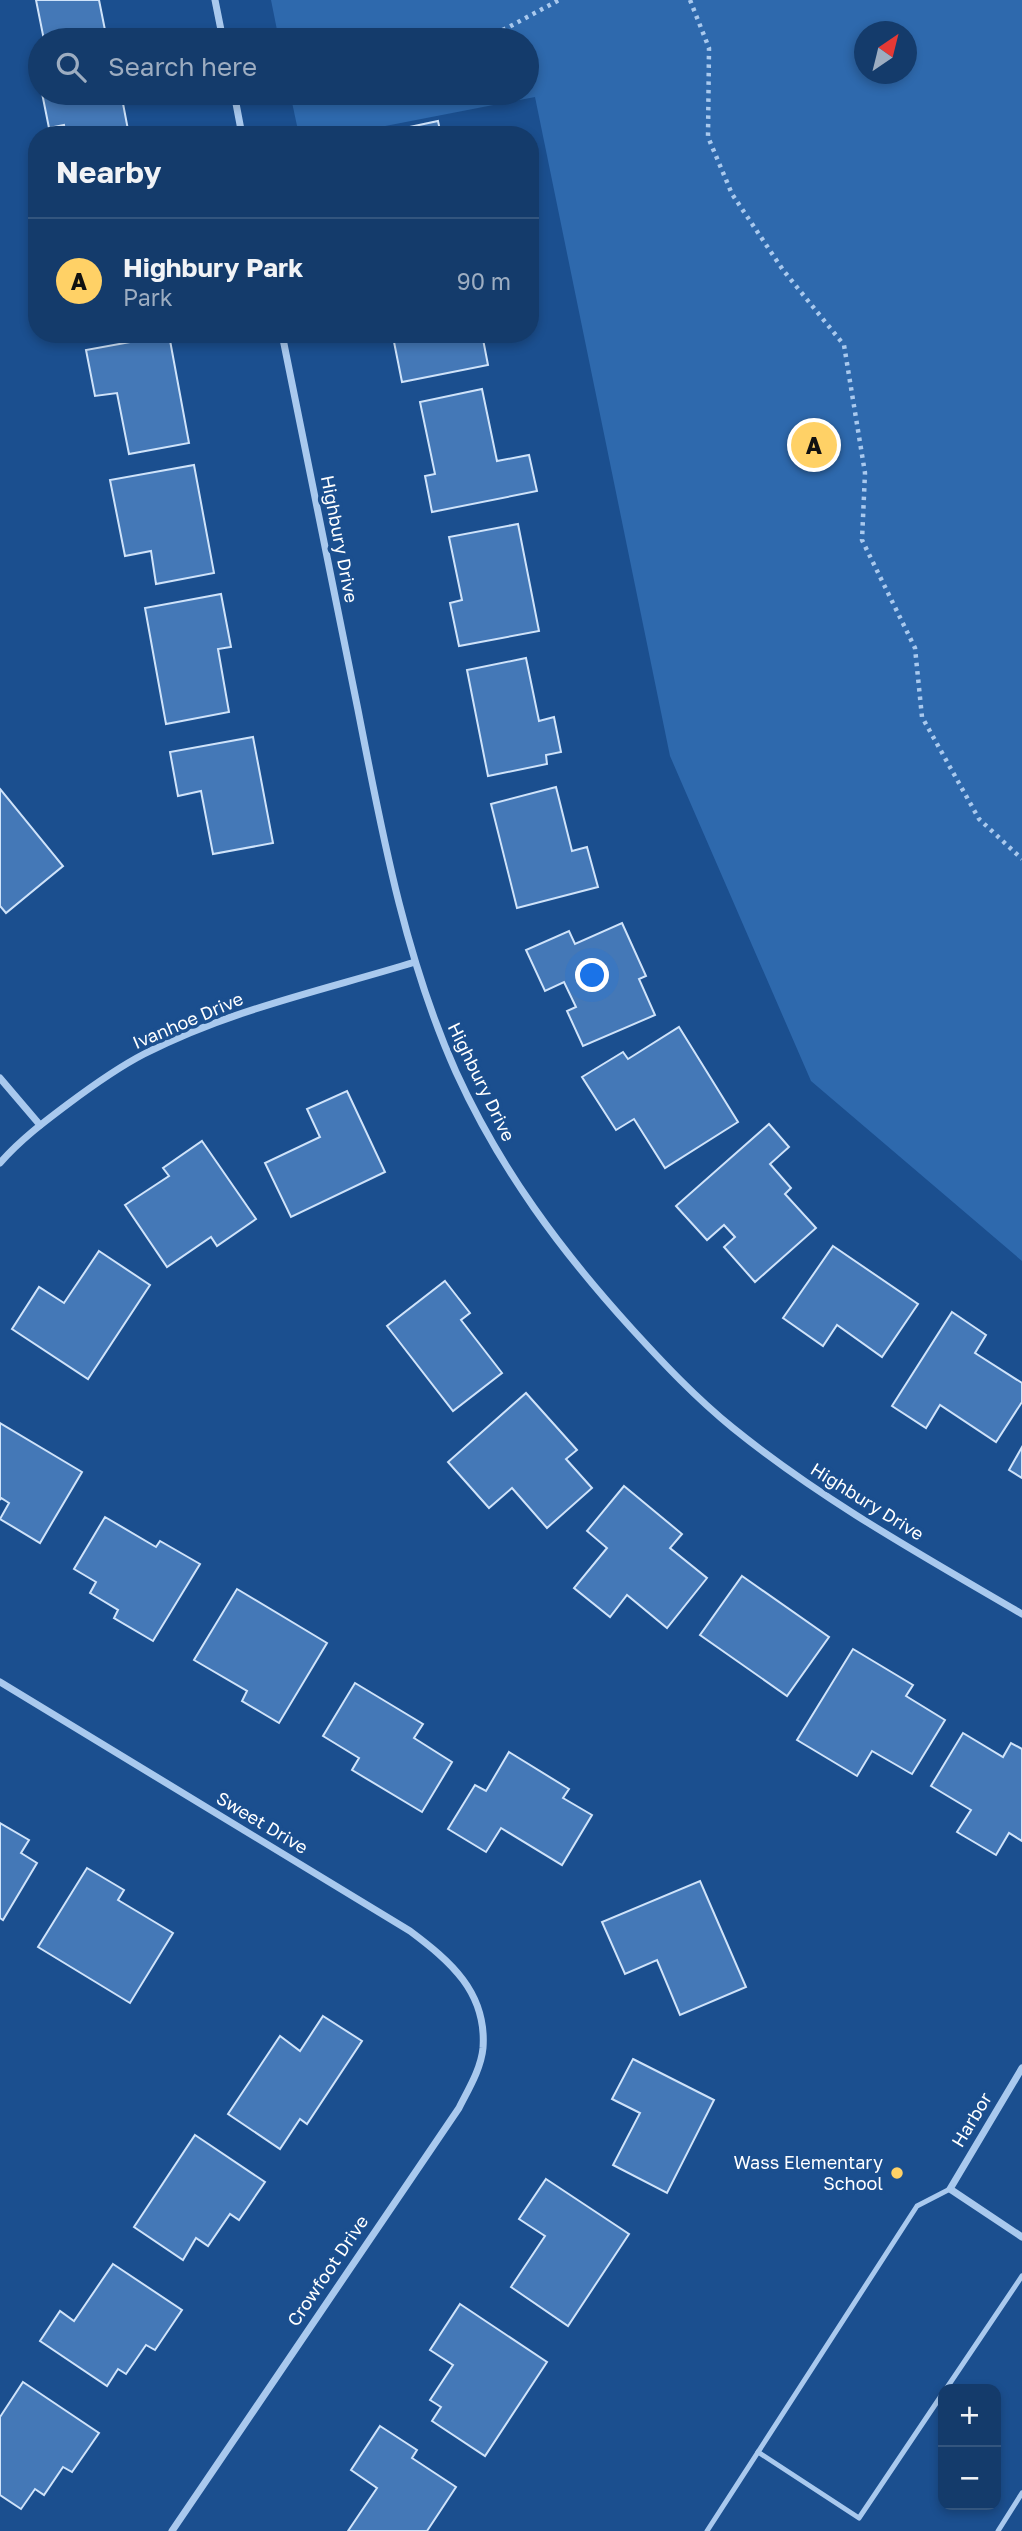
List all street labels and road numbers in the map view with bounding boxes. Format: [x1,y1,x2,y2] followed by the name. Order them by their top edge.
[317,473,363,604] street label: Highbury Drive
[129,987,246,1053] street label: Ivanhoe Drive
[444,1019,520,1145] street label: Highbury Drive
[807,1458,928,1545] street label: Highbury Drive
[213,1786,312,1858] street label: Sweet Drive
[946,2088,996,2151] street label: Harbor
[282,2211,372,2330] street label: Crowfoot Drive

